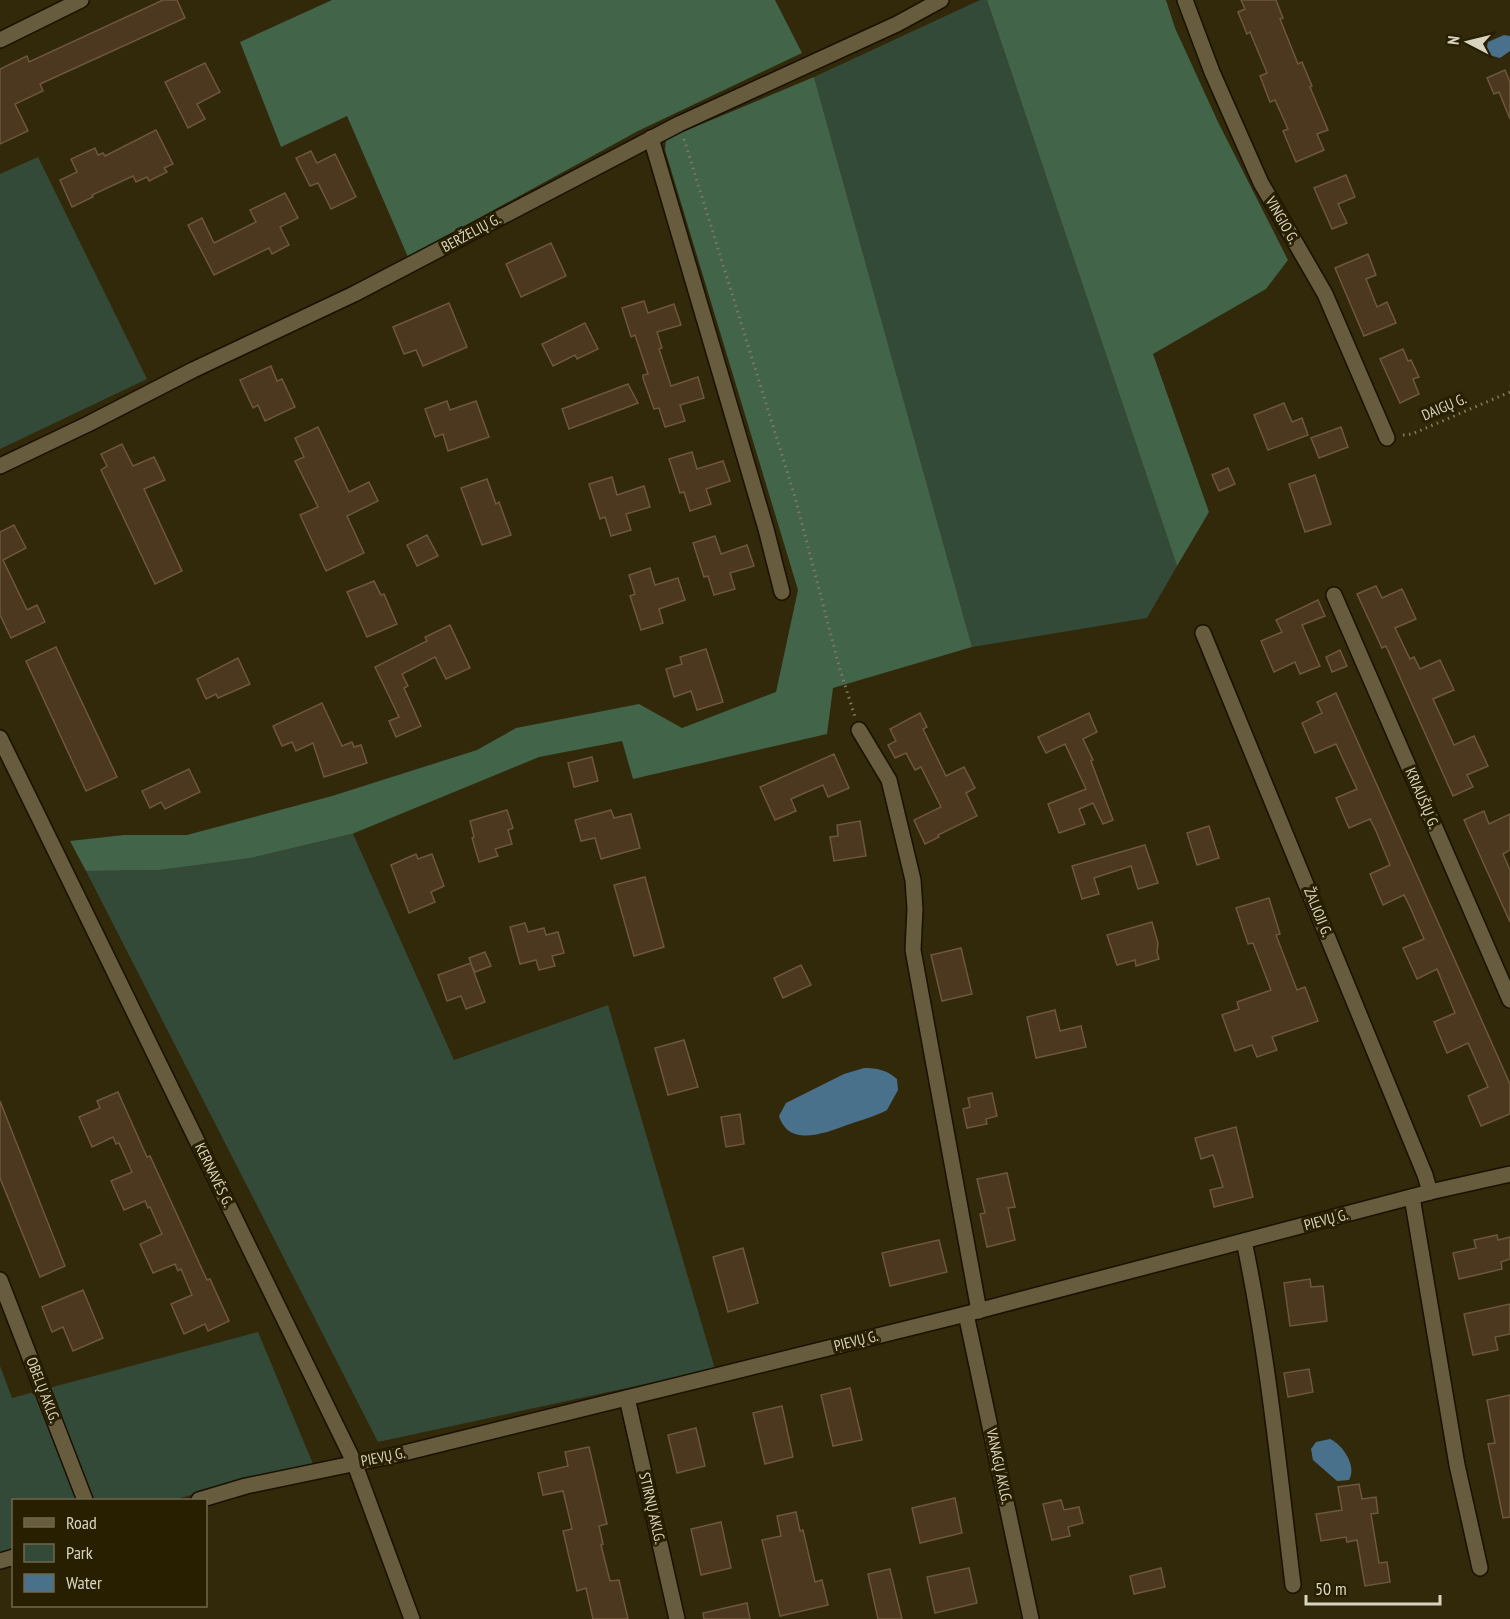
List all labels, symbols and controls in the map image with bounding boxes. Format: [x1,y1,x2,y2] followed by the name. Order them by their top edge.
[1438,12,1498,72] north arrow
[1443,35,1464,46] text: N
[1261,192,1304,247] street label: VINGIO G.
[438,209,504,256] street label: BERŽELIŲ G.
[1419,389,1469,424] street label: DAIGŲ G.
[1401,765,1444,831] street label: KRIAUŠIŲ G.
[1300,884,1337,940] street label: ŽALIOJI G.
[191,1140,238,1210] street label: KERNAVĖS G.
[1302,1204,1350,1234] street label: PIEVŲ G.
[832,1326,880,1355] street label: PIEVŲ G.
[22,1354,65,1425] street label: OBELŲ AKLG.
[982,1426,1017,1505] street label: VANAGŲ AKLG.
[359,1443,407,1470] street label: PIEVŲ G.
[635,1470,670,1546] street label: STIRNŲ AKLG.
[12,1499,207,1607] legend
[66,1511,97,1534] text: Road
[66,1541,93,1564] text: Park
[1306,1568,1440,1606] scale bar
[66,1571,102,1594] text: Water
[1315,1577,1347,1600] text: 50 m

